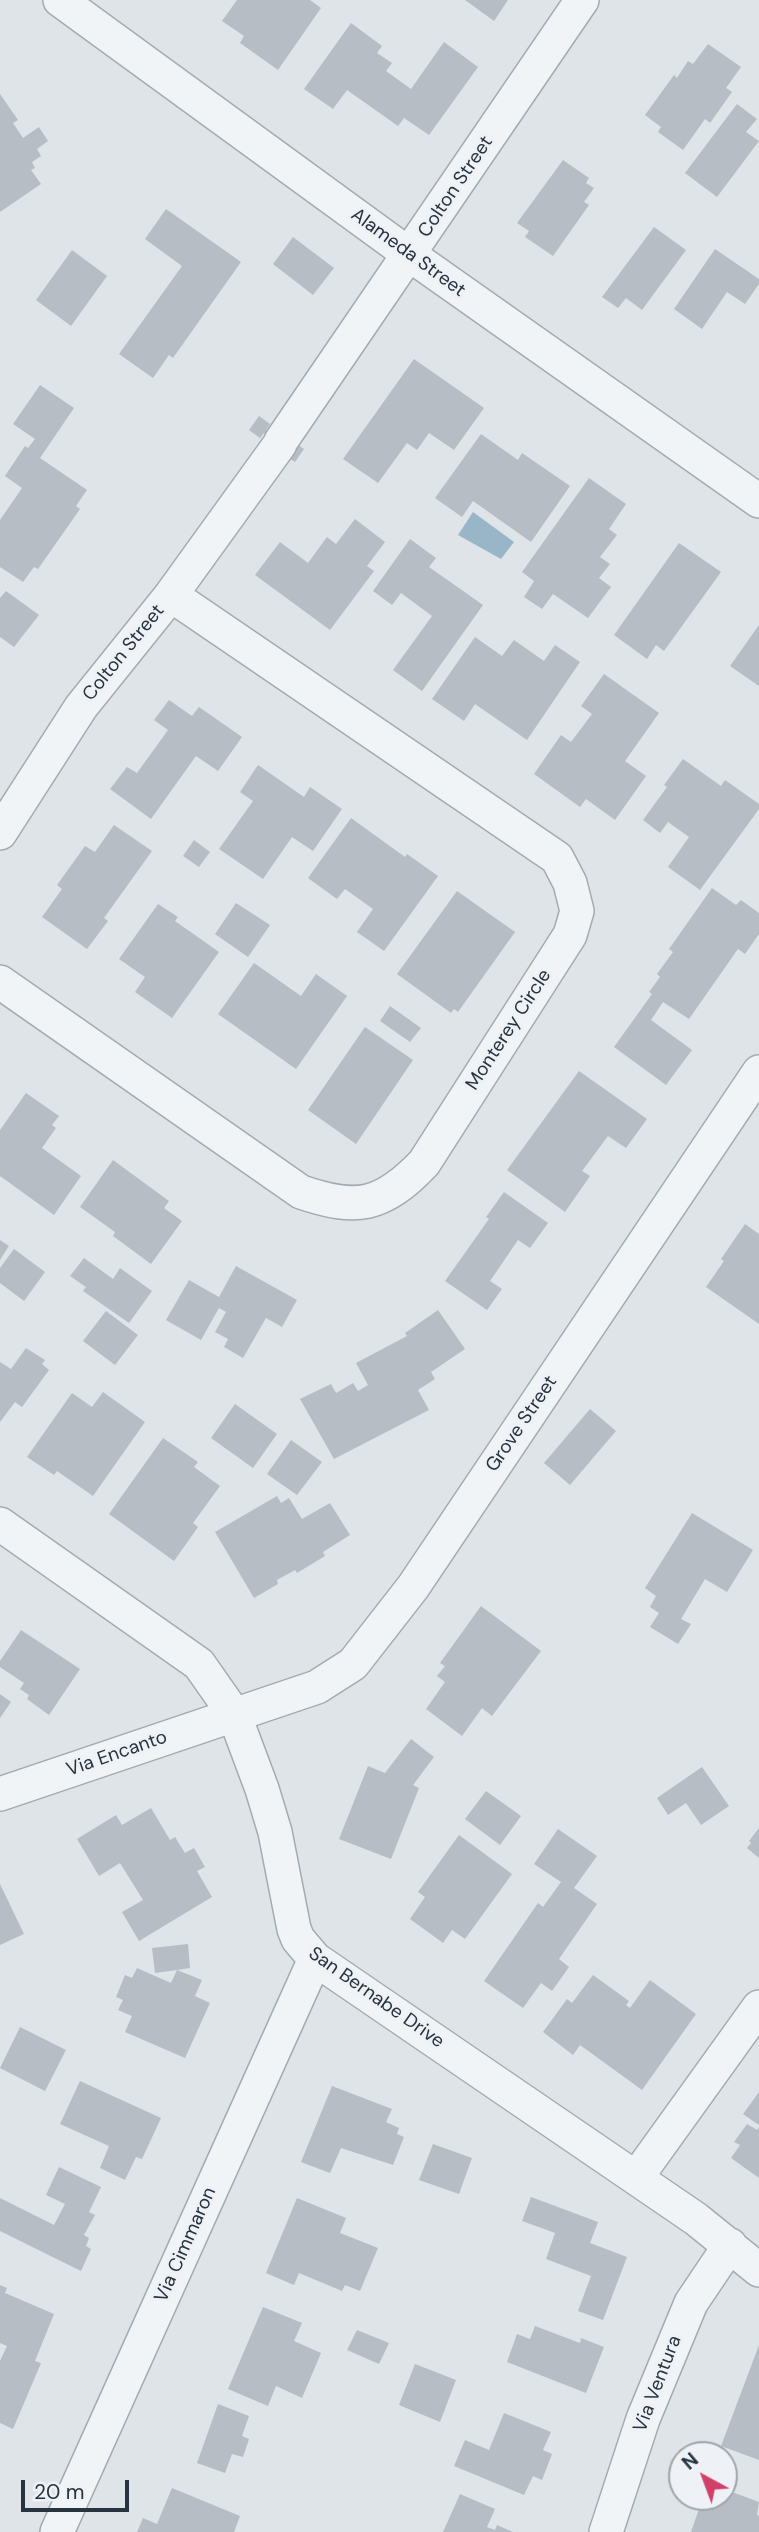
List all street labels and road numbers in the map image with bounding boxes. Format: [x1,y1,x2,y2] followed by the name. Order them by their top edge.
[414,132,498,242] street label: Colton Street
[346,204,470,302] street label: Alameda Street
[78,600,170,706] street label: Colton Street
[461,965,557,1095] street label: Monterey Circle
[481,1372,563,1476] street label: Grove Street
[64,1726,170,1782] street label: Via Encanto
[304,1943,448,2053] street label: San Bernabe Drive
[150,2184,222,2306] street label: Via Cimmaron
[629,2333,687,2435] street label: Via Ventura

